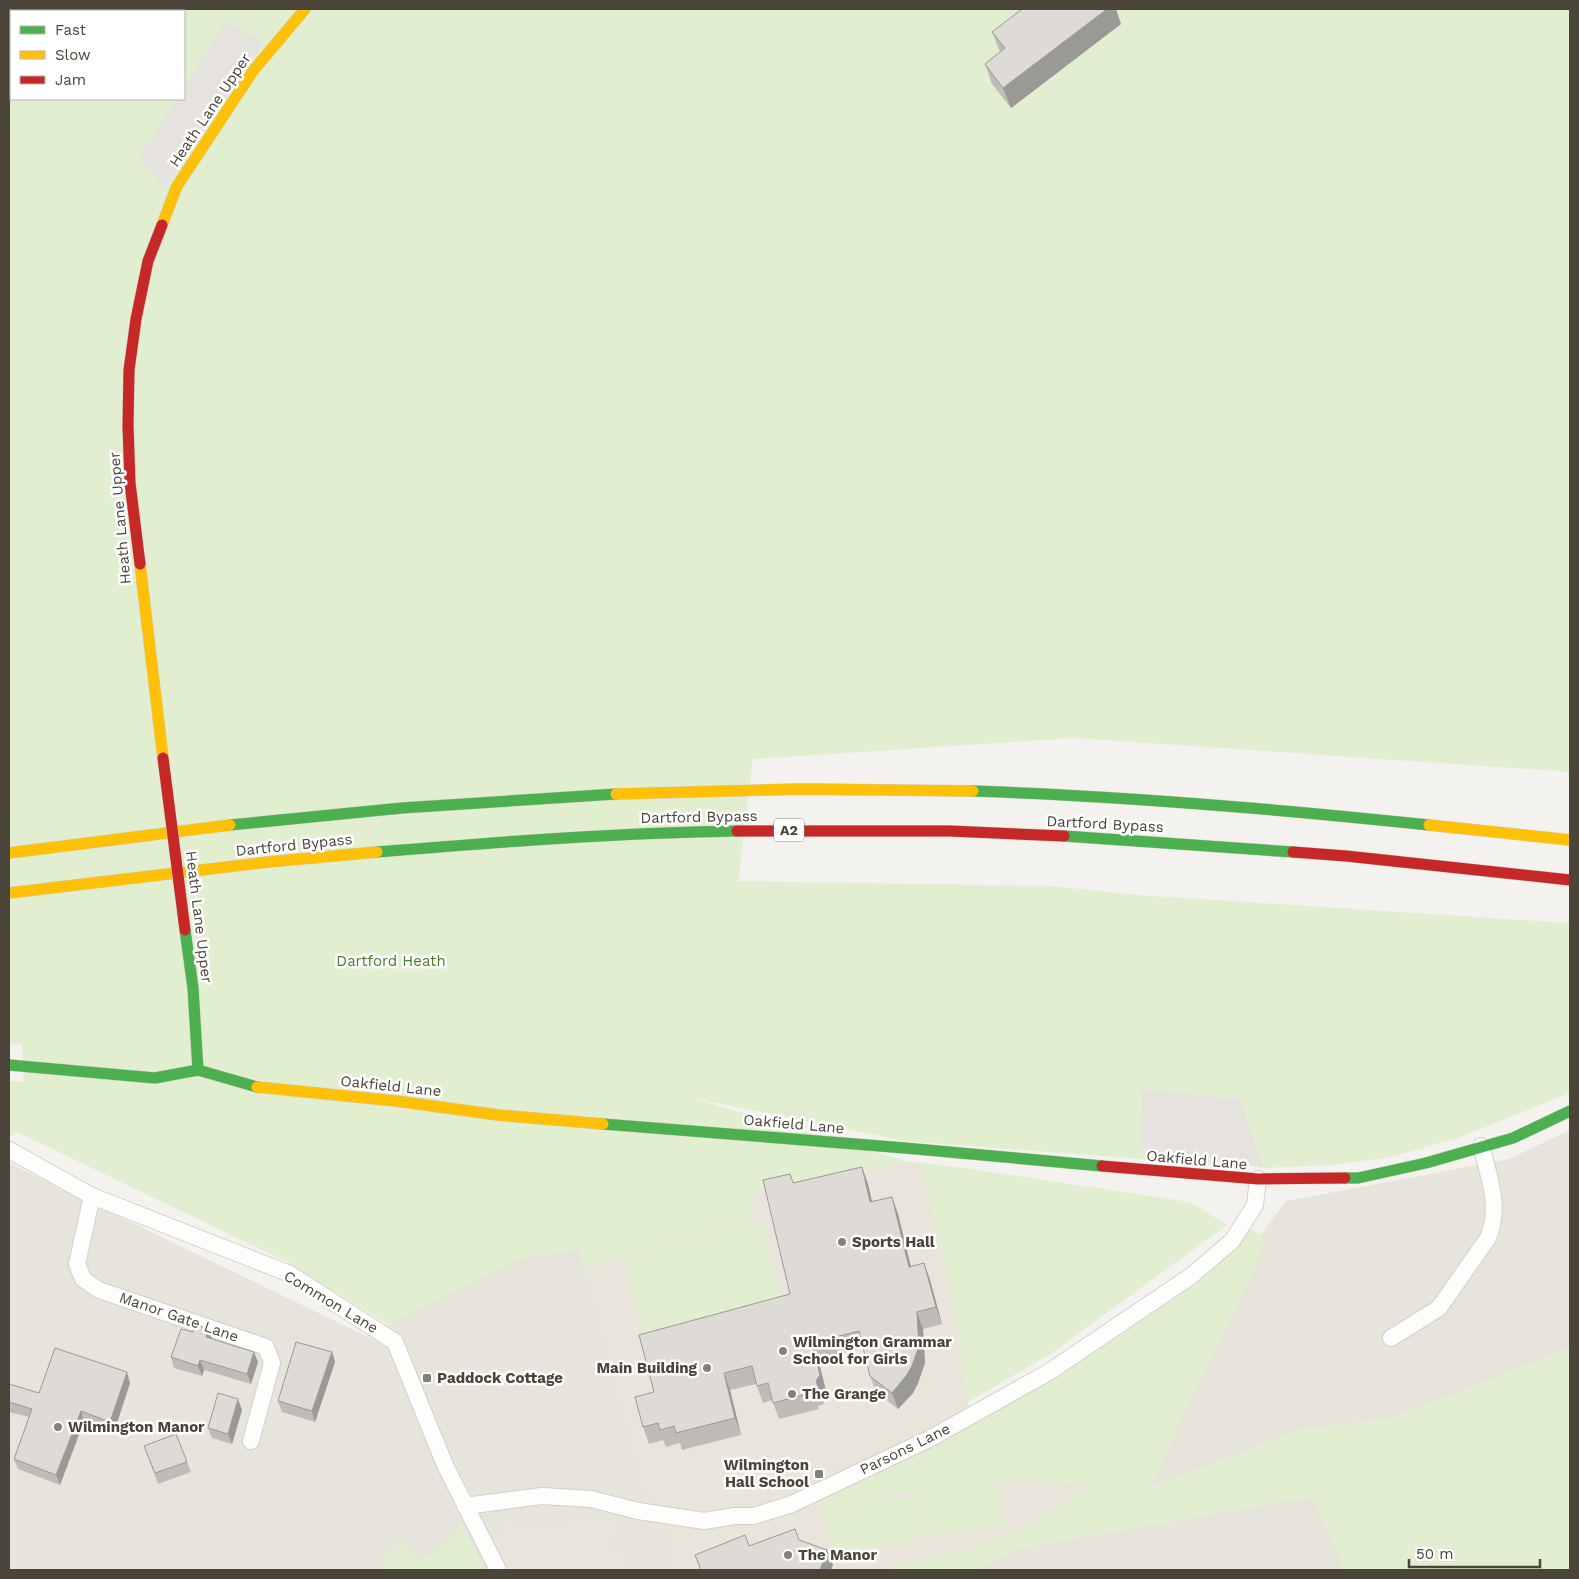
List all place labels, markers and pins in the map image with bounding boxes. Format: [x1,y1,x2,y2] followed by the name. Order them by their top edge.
[852,1233,935,1251] place label: Sports Hall
[836,1236,848,1248] marker: Sports Hall
[793,1333,952,1368] place label: Wilmington Grammar School for Girls
[777,1345,789,1357] marker: Wilmington Grammar School for Girls
[596,1359,698,1377] place label: Main Building
[701,1362,713,1374] marker: Main Building
[437,1369,563,1387] place label: Paddock Cottage
[421,1372,433,1384] marker: Paddock Cottage
[802,1385,887,1403] place label: The Grange
[786,1388,798,1400] marker: The Grange
[68,1418,205,1436] place label: Wilmington Manor
[52,1421,64,1433] marker: Wilmington Manor
[724,1456,809,1491] place label: Wilmington Hall School
[813,1468,825,1480] marker: Wilmington Hall School
[798,1546,878,1564] place label: The Manor
[782,1549,794,1561] marker: The Manor

